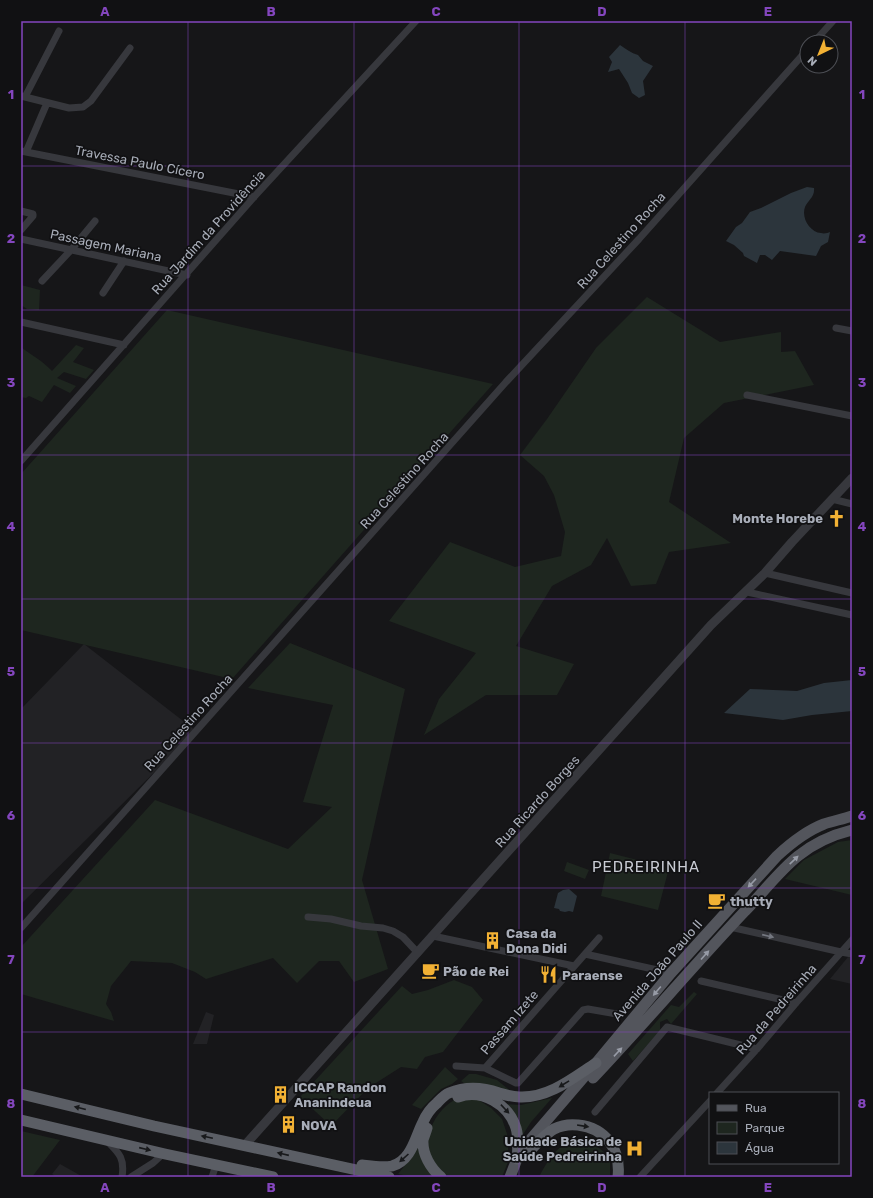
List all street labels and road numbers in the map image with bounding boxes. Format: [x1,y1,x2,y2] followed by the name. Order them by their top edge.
[74,143,206,182] street label: Travessa Paulo Cícero
[149,167,268,297] street label: Rua Jardim da Providência
[574,189,669,292] street label: Rua Celestino Rocha
[49,226,163,266] street label: Passagem Mariana
[357,429,452,532] street label: Rua Celestino Rocha
[141,671,236,774] street label: Rua Celestino Rocha
[492,752,584,851] street label: Rua Ricardo Borges
[609,917,705,1024] street label: Avenida João Paulo II
[733,961,820,1057] street label: Rua da Pedreirinha
[477,987,541,1058] street label: Passam Izete

